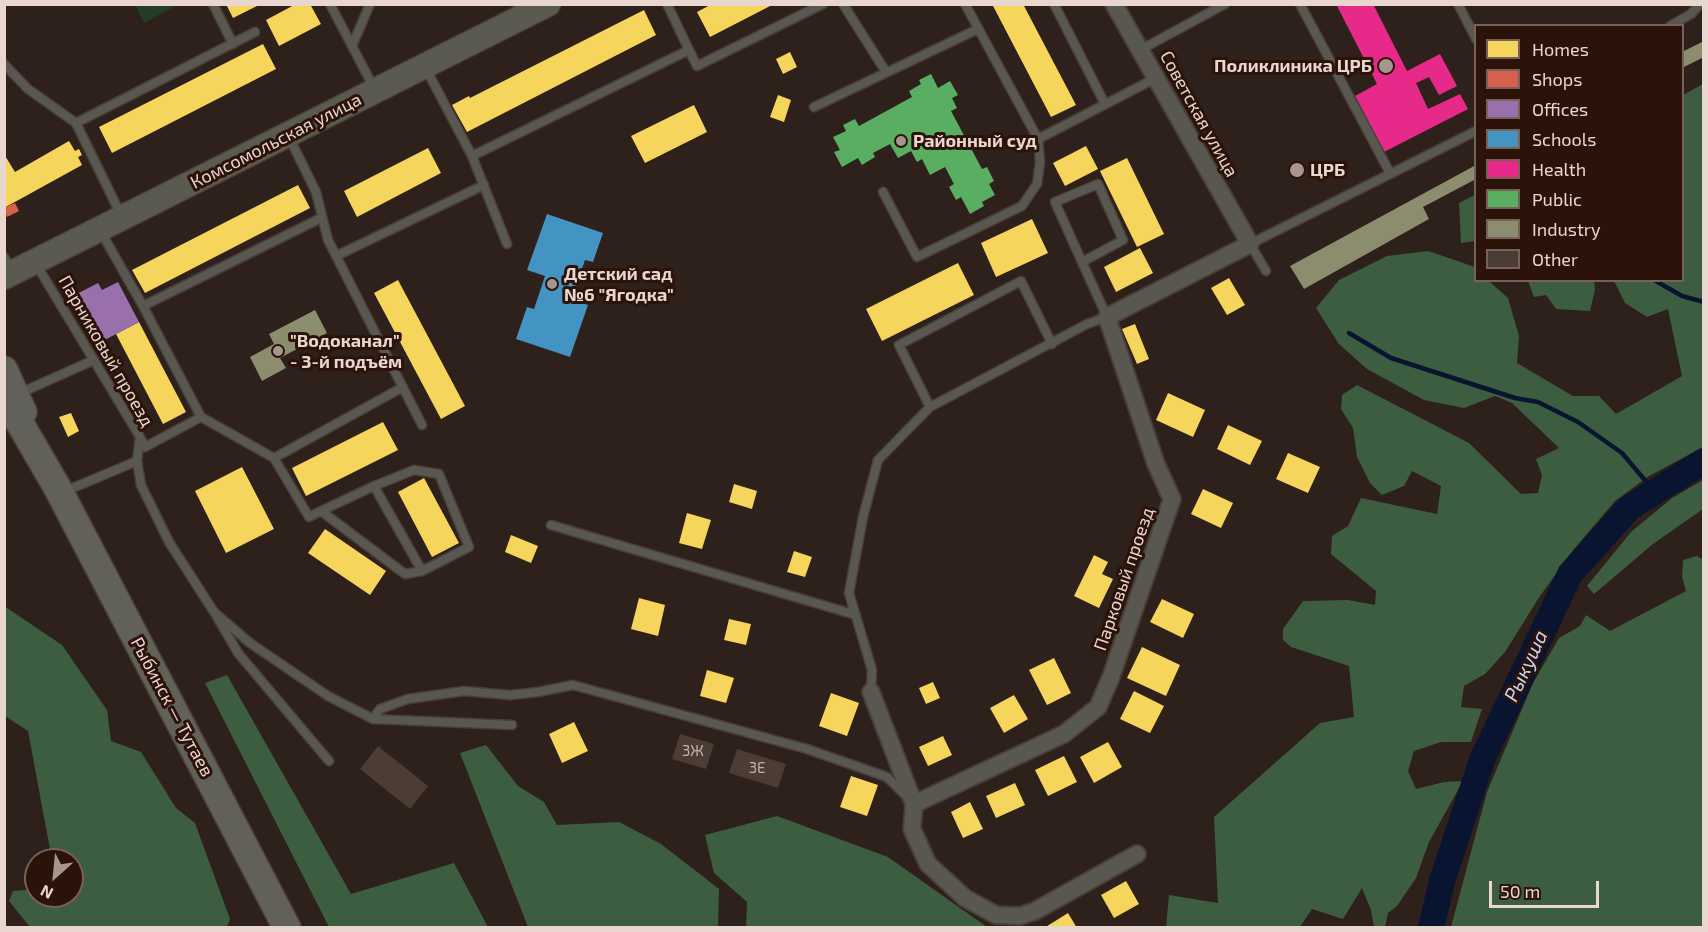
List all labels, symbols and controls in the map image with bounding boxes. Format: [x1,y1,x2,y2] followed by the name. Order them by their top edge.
[1474,24,1684,282] legend
[1532,38,1589,60] text: Homes
[1155,47,1243,181] street label: Советская улица
[1214,55,1372,77] place label: Поликлиника ЦРБ
[1377,57,1395,75] marker: Поликлиника ЦРБ
[1532,68,1582,90] text: Shops
[187,89,365,193] street label: Комсомольская улица
[1532,98,1588,120] text: Offices
[1532,128,1596,150] text: Schools
[913,130,1037,152] place label: Районный суд
[894,134,908,148] marker: Районный суд
[1532,158,1586,180] text: Health
[1310,159,1345,181] place label: ЦРБ
[1288,161,1306,179] marker: ЦРБ
[1532,188,1582,210] text: Public
[1532,218,1601,240] text: Industry
[1532,248,1578,270] text: Other
[564,263,674,306] place label: Детский сад №6 "Ягодка"
[54,271,158,431] street label: Парниковый проезд
[545,277,559,291] marker: Детский сад №6 "Ягодка"
[290,330,402,372] place label: "Водоканал" - 3-й подъём
[271,344,285,358] marker: "Водоканал" - 3-й подъём
[1089,505,1159,653] street label: Парковый проезд
[1499,626,1553,706] water label: Рыкуша
[126,634,218,780] street label: Рыбинск — Тутаев
[682,742,704,760] house number: 3Ж
[749,759,765,777] house number: 3Е
[24,848,84,908] north arrow
[1492,869,1602,907] scale bar
[1500,880,1540,902] text: 50 m
[37,882,56,904] text: N

